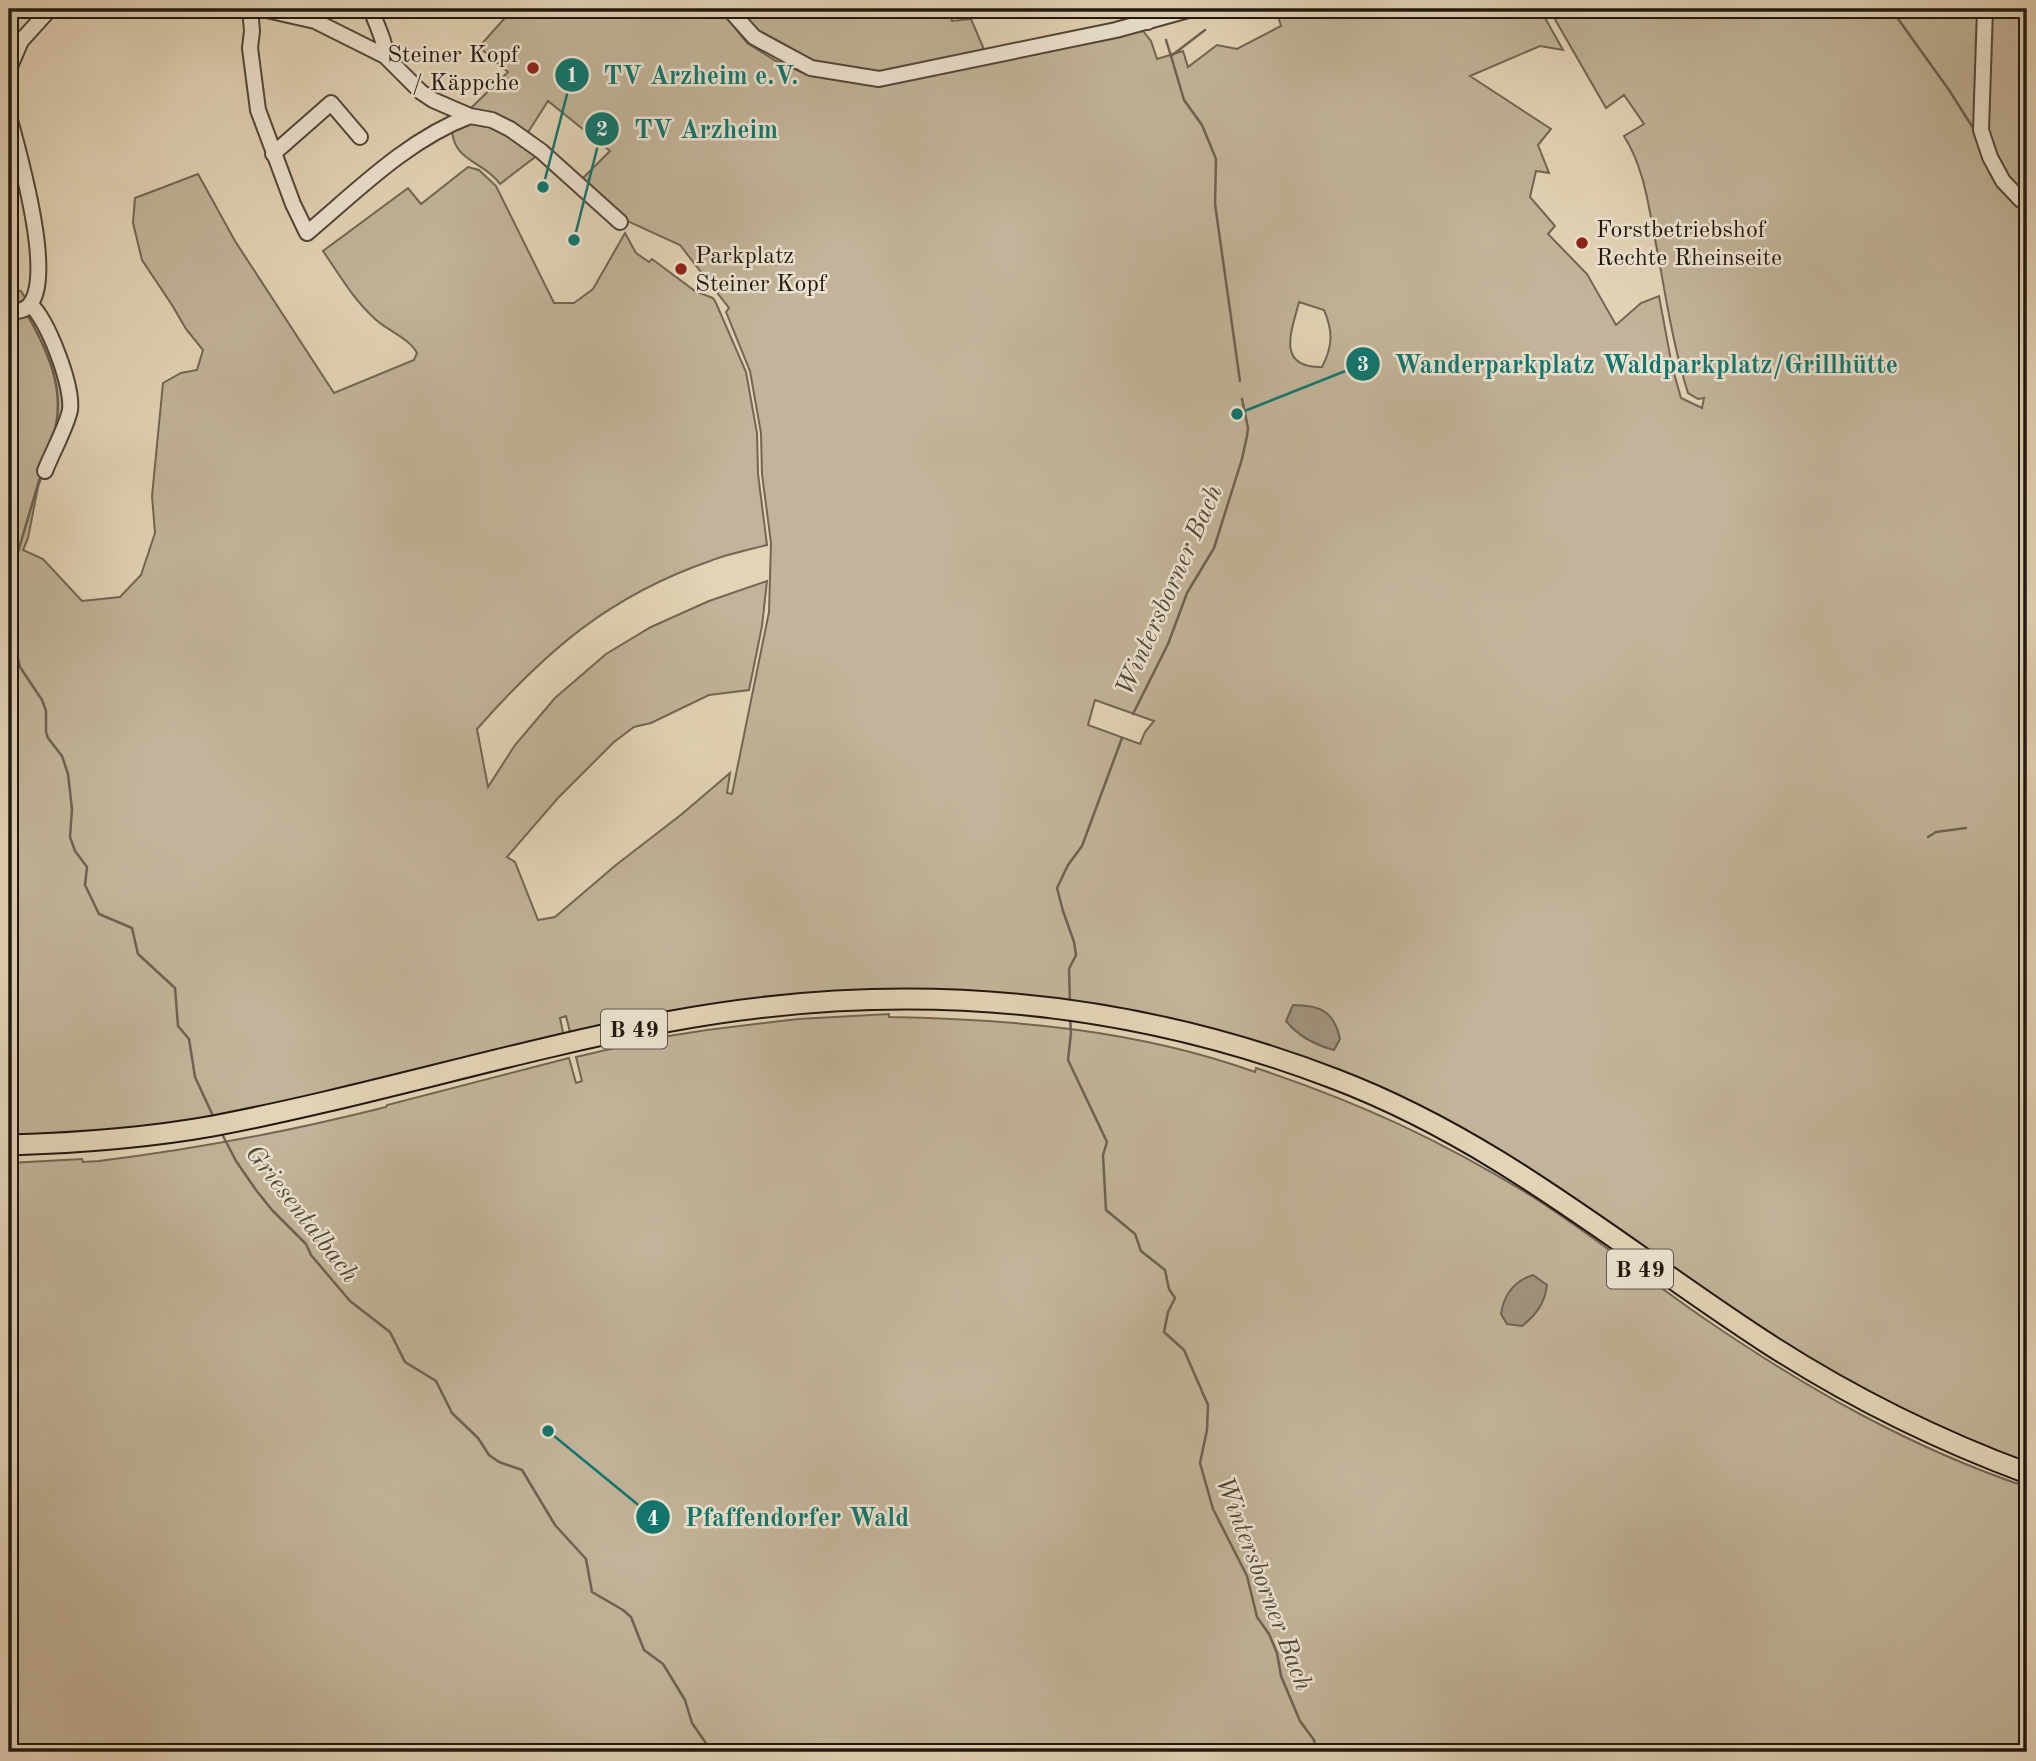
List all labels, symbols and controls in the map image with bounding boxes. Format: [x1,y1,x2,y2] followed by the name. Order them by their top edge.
[387,44,520,96] place label: Steiner Kopf / Käppche
[554,51,812,98] callout: TV Arzheim e.V.
[525,60,541,76] marker: Steiner Kopf / Käppche
[603,64,799,90] text: TV Arzheim e.V.
[566,66,578,87] text: 1
[584,105,792,152] callout: TV Arzheim
[634,118,778,144] text: TV Arzheim
[596,120,608,141] text: 2
[1596,219,1782,271] place label: Forstbetriebshof Rechte Rheinseite
[1574,235,1590,251] marker: Forstbetriebshof Rechte Rheinseite
[695,245,828,297] place label: Parkplatz Steiner Kopf
[673,261,689,277] marker: Parkplatz Steiner Kopf
[1345,341,1912,388] callout: Wanderparkplatz Waldparkplatz/Grillhütte
[1394,353,1898,379] text: Wanderparkplatz Waldparkplatz/Grillhütte
[1357,355,1369,376] text: 3
[1112,482,1228,700] water label: Wintersborner Bach
[601,1010,667,1048] road number: B 49
[240,1141,363,1288] water label: Griesentalbach
[1607,1250,1673,1288] road number: B 49
[1210,1473,1316,1695] water label: Wintersborner Bach
[636,1494,923,1541] callout: Pfaffendorfer Wald
[685,1506,909,1532] text: Pfaffendorfer Wald
[647,1509,659,1530] text: 4

